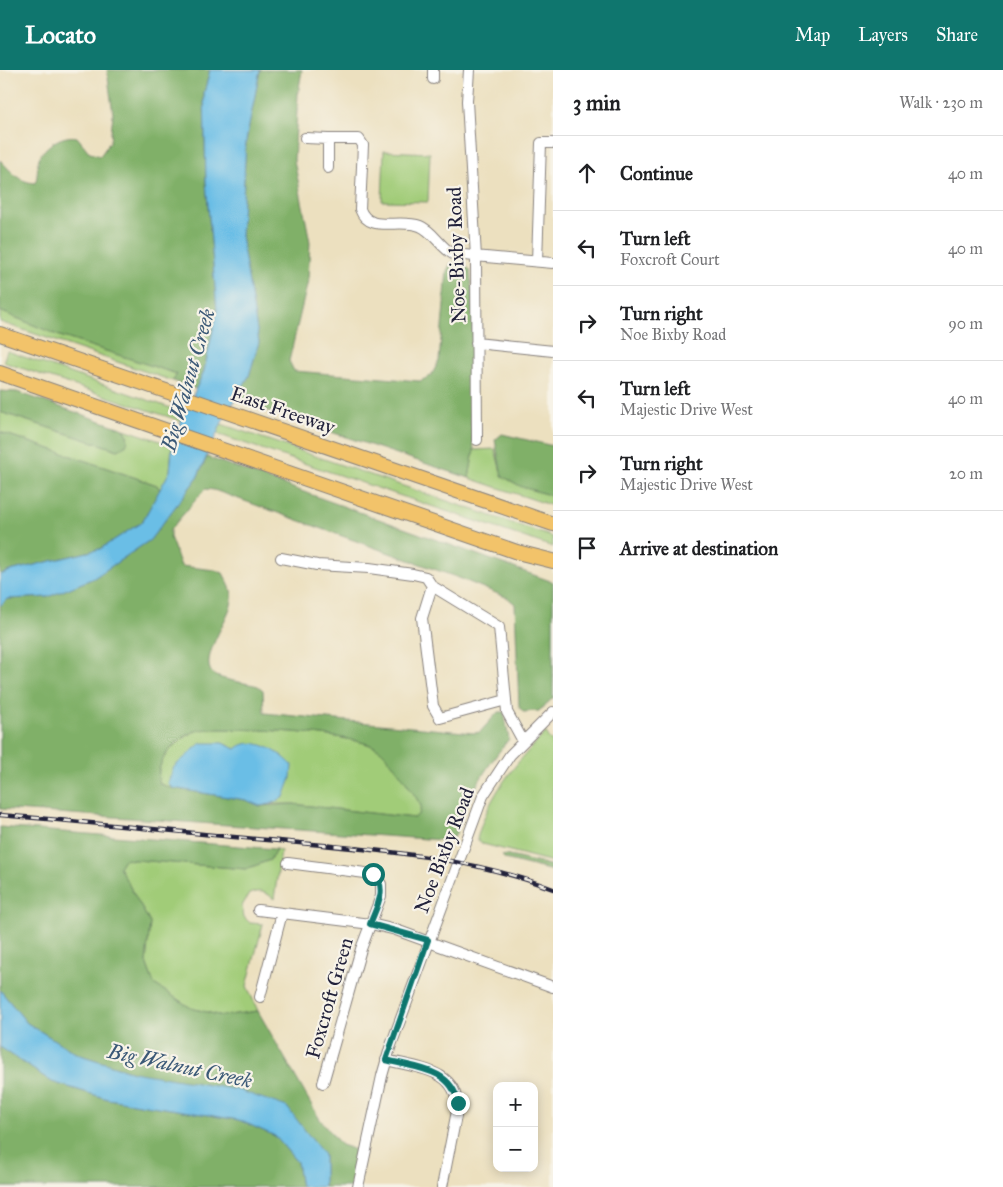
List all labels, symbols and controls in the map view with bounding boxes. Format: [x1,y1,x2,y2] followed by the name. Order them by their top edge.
[25,20,96,50] text: Locato
[795,24,830,46] text: Map
[858,24,908,46] text: Layers
[936,24,978,46] text: Share
[573,90,621,116] text: 3 min
[899,93,983,112] text: Walk · 230 m
[573,159,601,187] icon: ahead
[620,162,693,185] text: Continue
[948,164,983,183] text: 40 m
[442,186,470,324] street label: Noe-Bixby Road
[620,227,690,250] text: Turn left
[573,234,601,262] icon: left
[948,239,983,258] text: 40 m
[620,250,720,269] text: Foxcroft Court
[620,302,703,325] text: Turn right
[155,305,221,455] water label: Big Walnut Creek
[573,309,601,337] icon: right
[948,314,983,333] text: 90 m
[620,325,726,344] text: Noe Bixby Road
[620,377,690,400] text: Turn left
[228,381,339,439] street label: East Freeway
[573,384,601,412] icon: left
[948,389,983,408] text: 40 m
[620,400,753,419] text: Majestic Drive West
[620,452,703,475] text: Turn right
[573,459,601,487] icon: right
[949,464,983,483] text: 20 m
[620,475,753,494] text: Majestic Drive West
[573,534,601,562] icon: arrive
[620,537,778,560] text: Arrive at destination
[409,784,479,916] street label: Noe Bixby Road
[362,863,385,886] route start
[300,934,358,1061] street label: Foxcroft Green
[105,1038,255,1094] water label: Big Walnut Creek
[493,1082,538,1172] map controls
[493,1082,538,1127] button: +
[447,1092,470,1115] route end
[493,1127,538,1172] button: −

